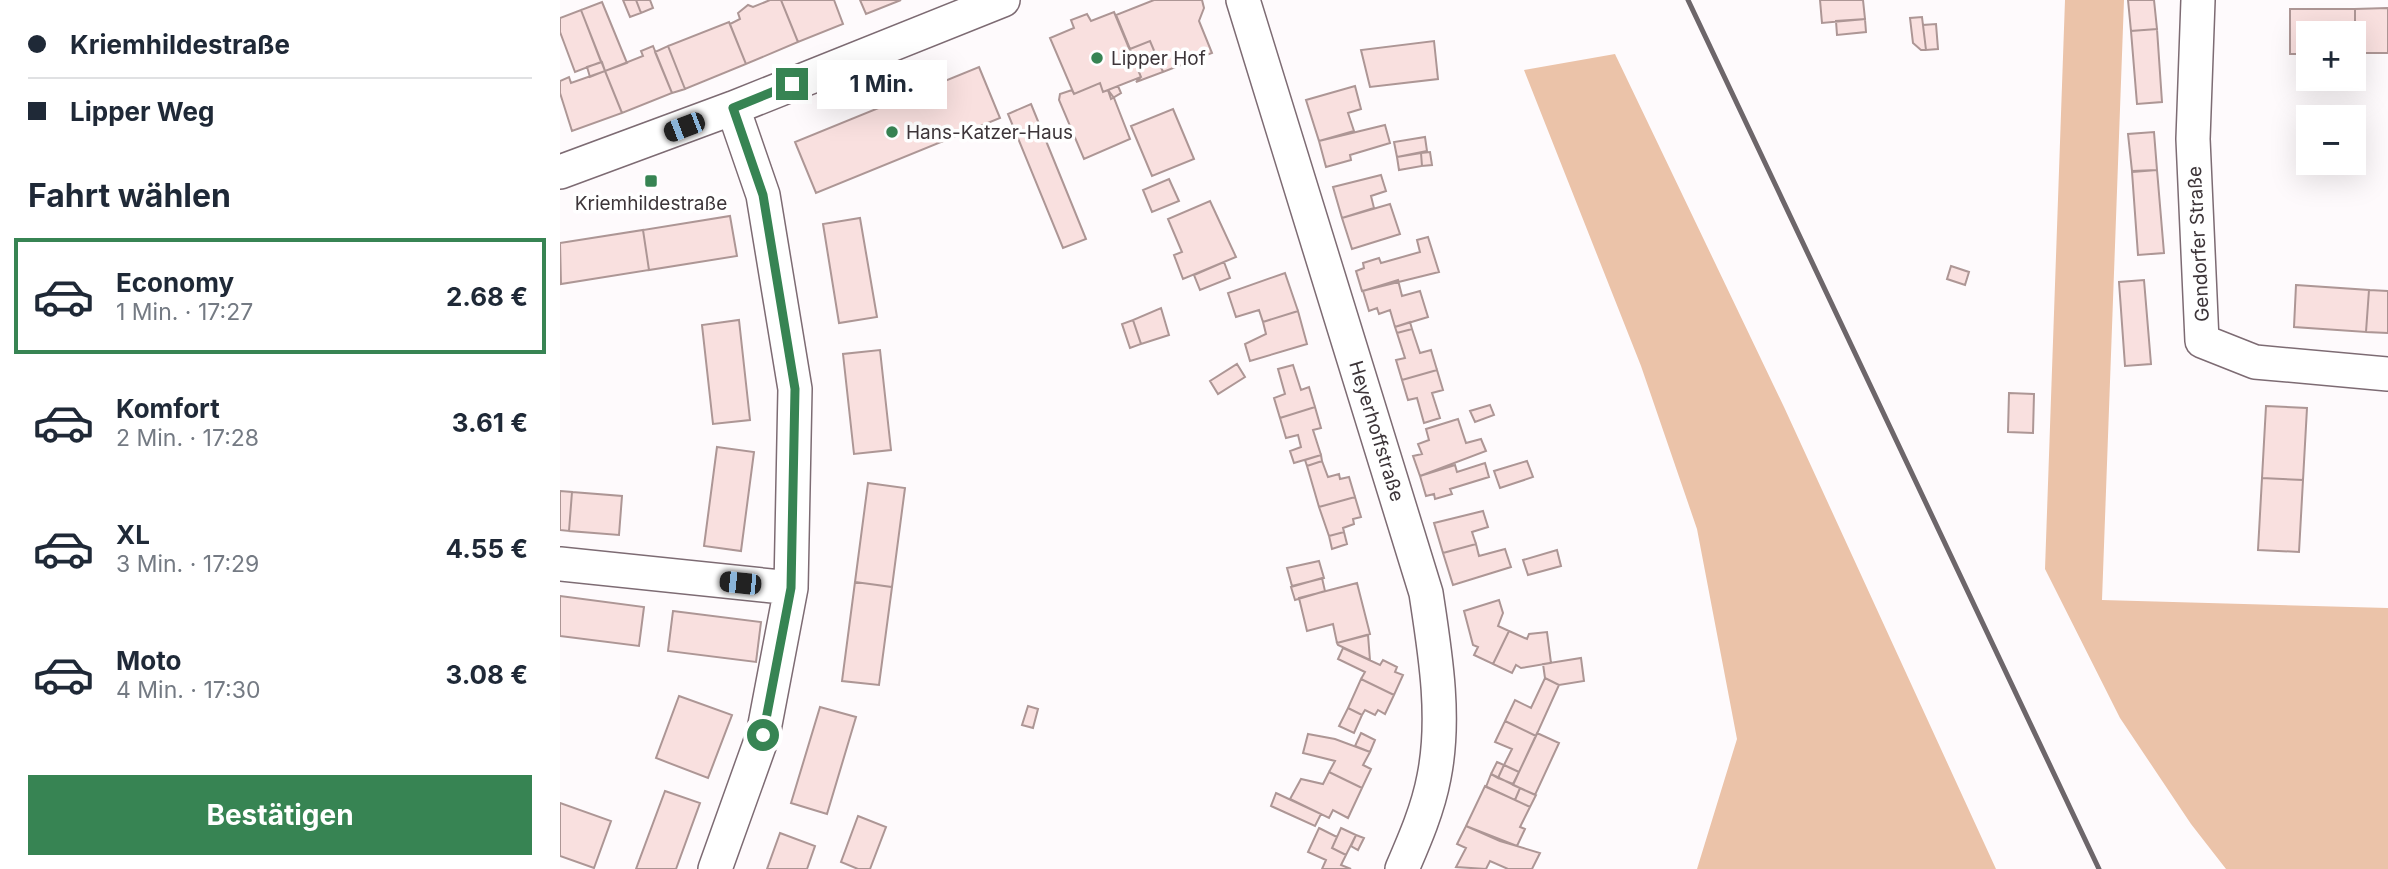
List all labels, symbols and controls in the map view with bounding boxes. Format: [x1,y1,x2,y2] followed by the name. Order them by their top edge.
[2296,21,2366,175] map controls
[2296,21,2366,91] button: +
[70,29,290,60] text: Kriemhildestraße
[1111,47,1206,70] place label: Lipper Hof
[1089,50,1105,66] marker: Lipper Hof
[816,60,946,108] callout: 1 Min.
[776,68,808,100] route end
[849,70,915,98] text: 1 Min.
[70,96,214,127] text: Lipper Weg
[2296,105,2366,175] button: −
[661,110,708,144] car
[906,121,1073,144] place label: Hans-Katzer-Haus
[884,124,900,140] marker: Hans-Katzer-Haus
[2183,165,2214,322] street label: Gendorfer Straße
[643,173,659,189] marker: Kriemhildestraße
[28,176,231,215] text: Fahrt wählen
[575,192,727,215] place label: Kriemhildestraße
[32,265,95,328] icon: car
[116,267,234,298] text: Economy
[446,281,528,312] text: 2.68 €
[116,298,253,326] text: 1 Min. · 17:27
[1344,358,1409,504] street label: Heyerhoffstraße
[32,391,95,454] icon: car
[116,393,220,424] text: Komfort
[452,407,528,438] text: 3.61 €
[116,424,259,452] text: 2 Min. · 17:28
[32,517,95,580] icon: car
[116,519,150,550] text: XL
[446,533,528,564] text: 4.55 €
[116,550,259,578] text: 3 Min. · 17:29
[719,570,762,596] car
[32,643,95,706] icon: car
[116,645,181,676] text: Moto
[445,659,528,690] text: 3.08 €
[116,676,260,704] text: 4 Min. · 17:30
[747,719,779,751] route start
[28,775,532,855] button: Bestätigen

